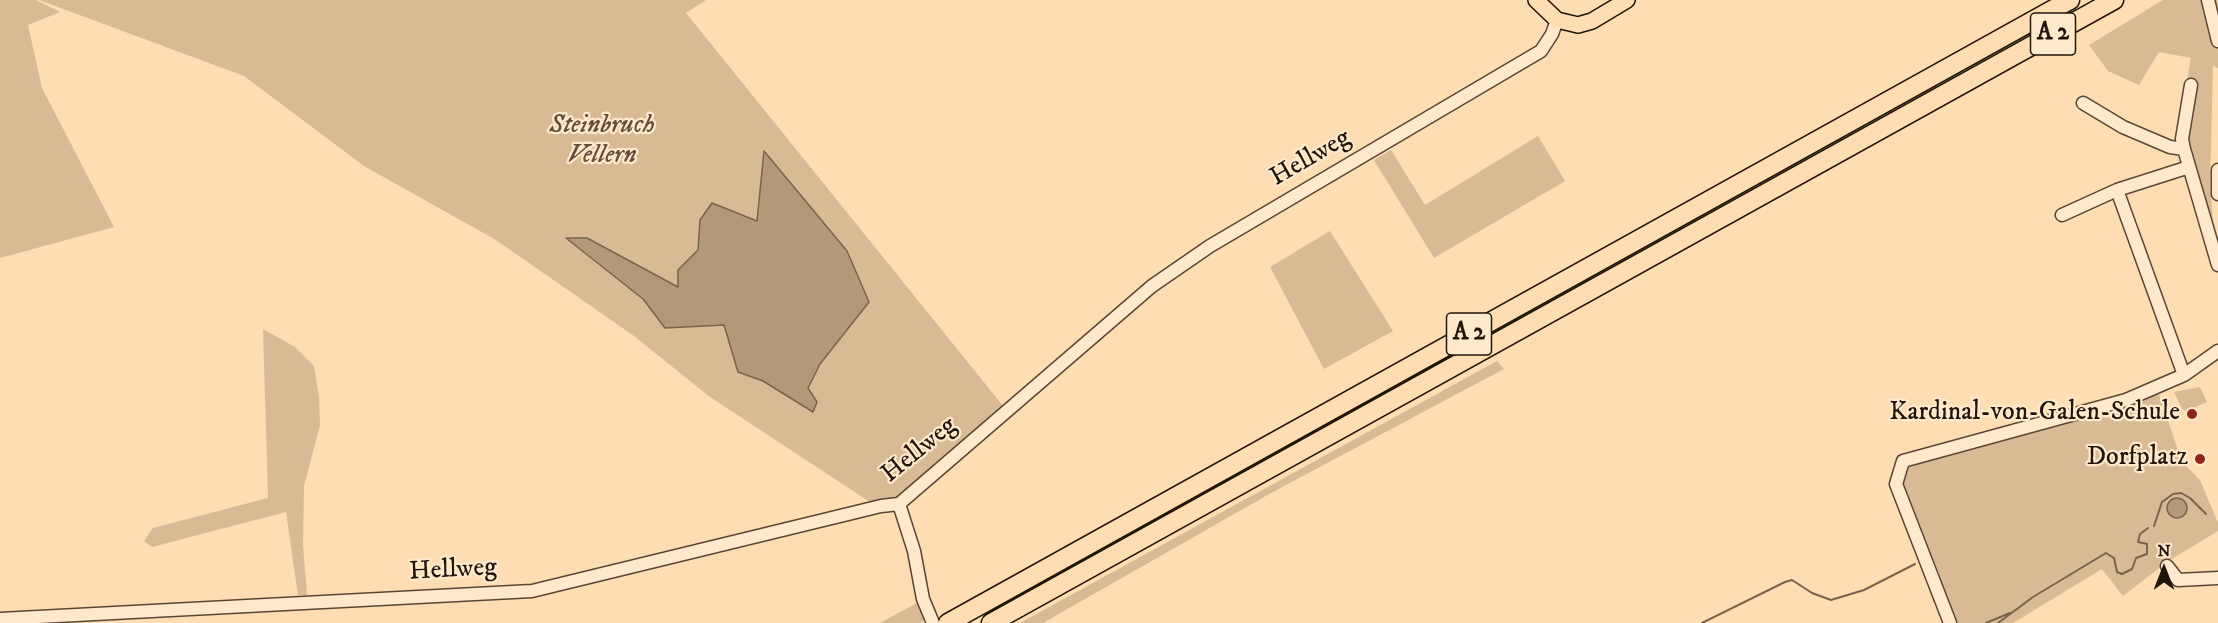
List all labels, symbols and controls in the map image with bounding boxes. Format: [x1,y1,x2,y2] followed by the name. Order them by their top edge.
[2030,13,2076,55] road number: A 2
[549,111,655,172] park label: Steinbruch Vellern
[1265,124,1357,194] street label: Hellweg
[1446,313,1492,355] road number: A 2
[1889,398,2180,430] place label: Kardinal-von-Galen-Schule
[2185,407,2199,421] marker: Kardinal-von-Galen-Schule
[876,411,964,491] street label: Hellweg
[2087,443,2188,475] place label: Dorfplatz
[2193,452,2207,466] marker: Dorfplatz
[2134,539,2194,599] north arrow
[2157,541,2171,561] text: N
[408,553,498,589] street label: Hellweg

